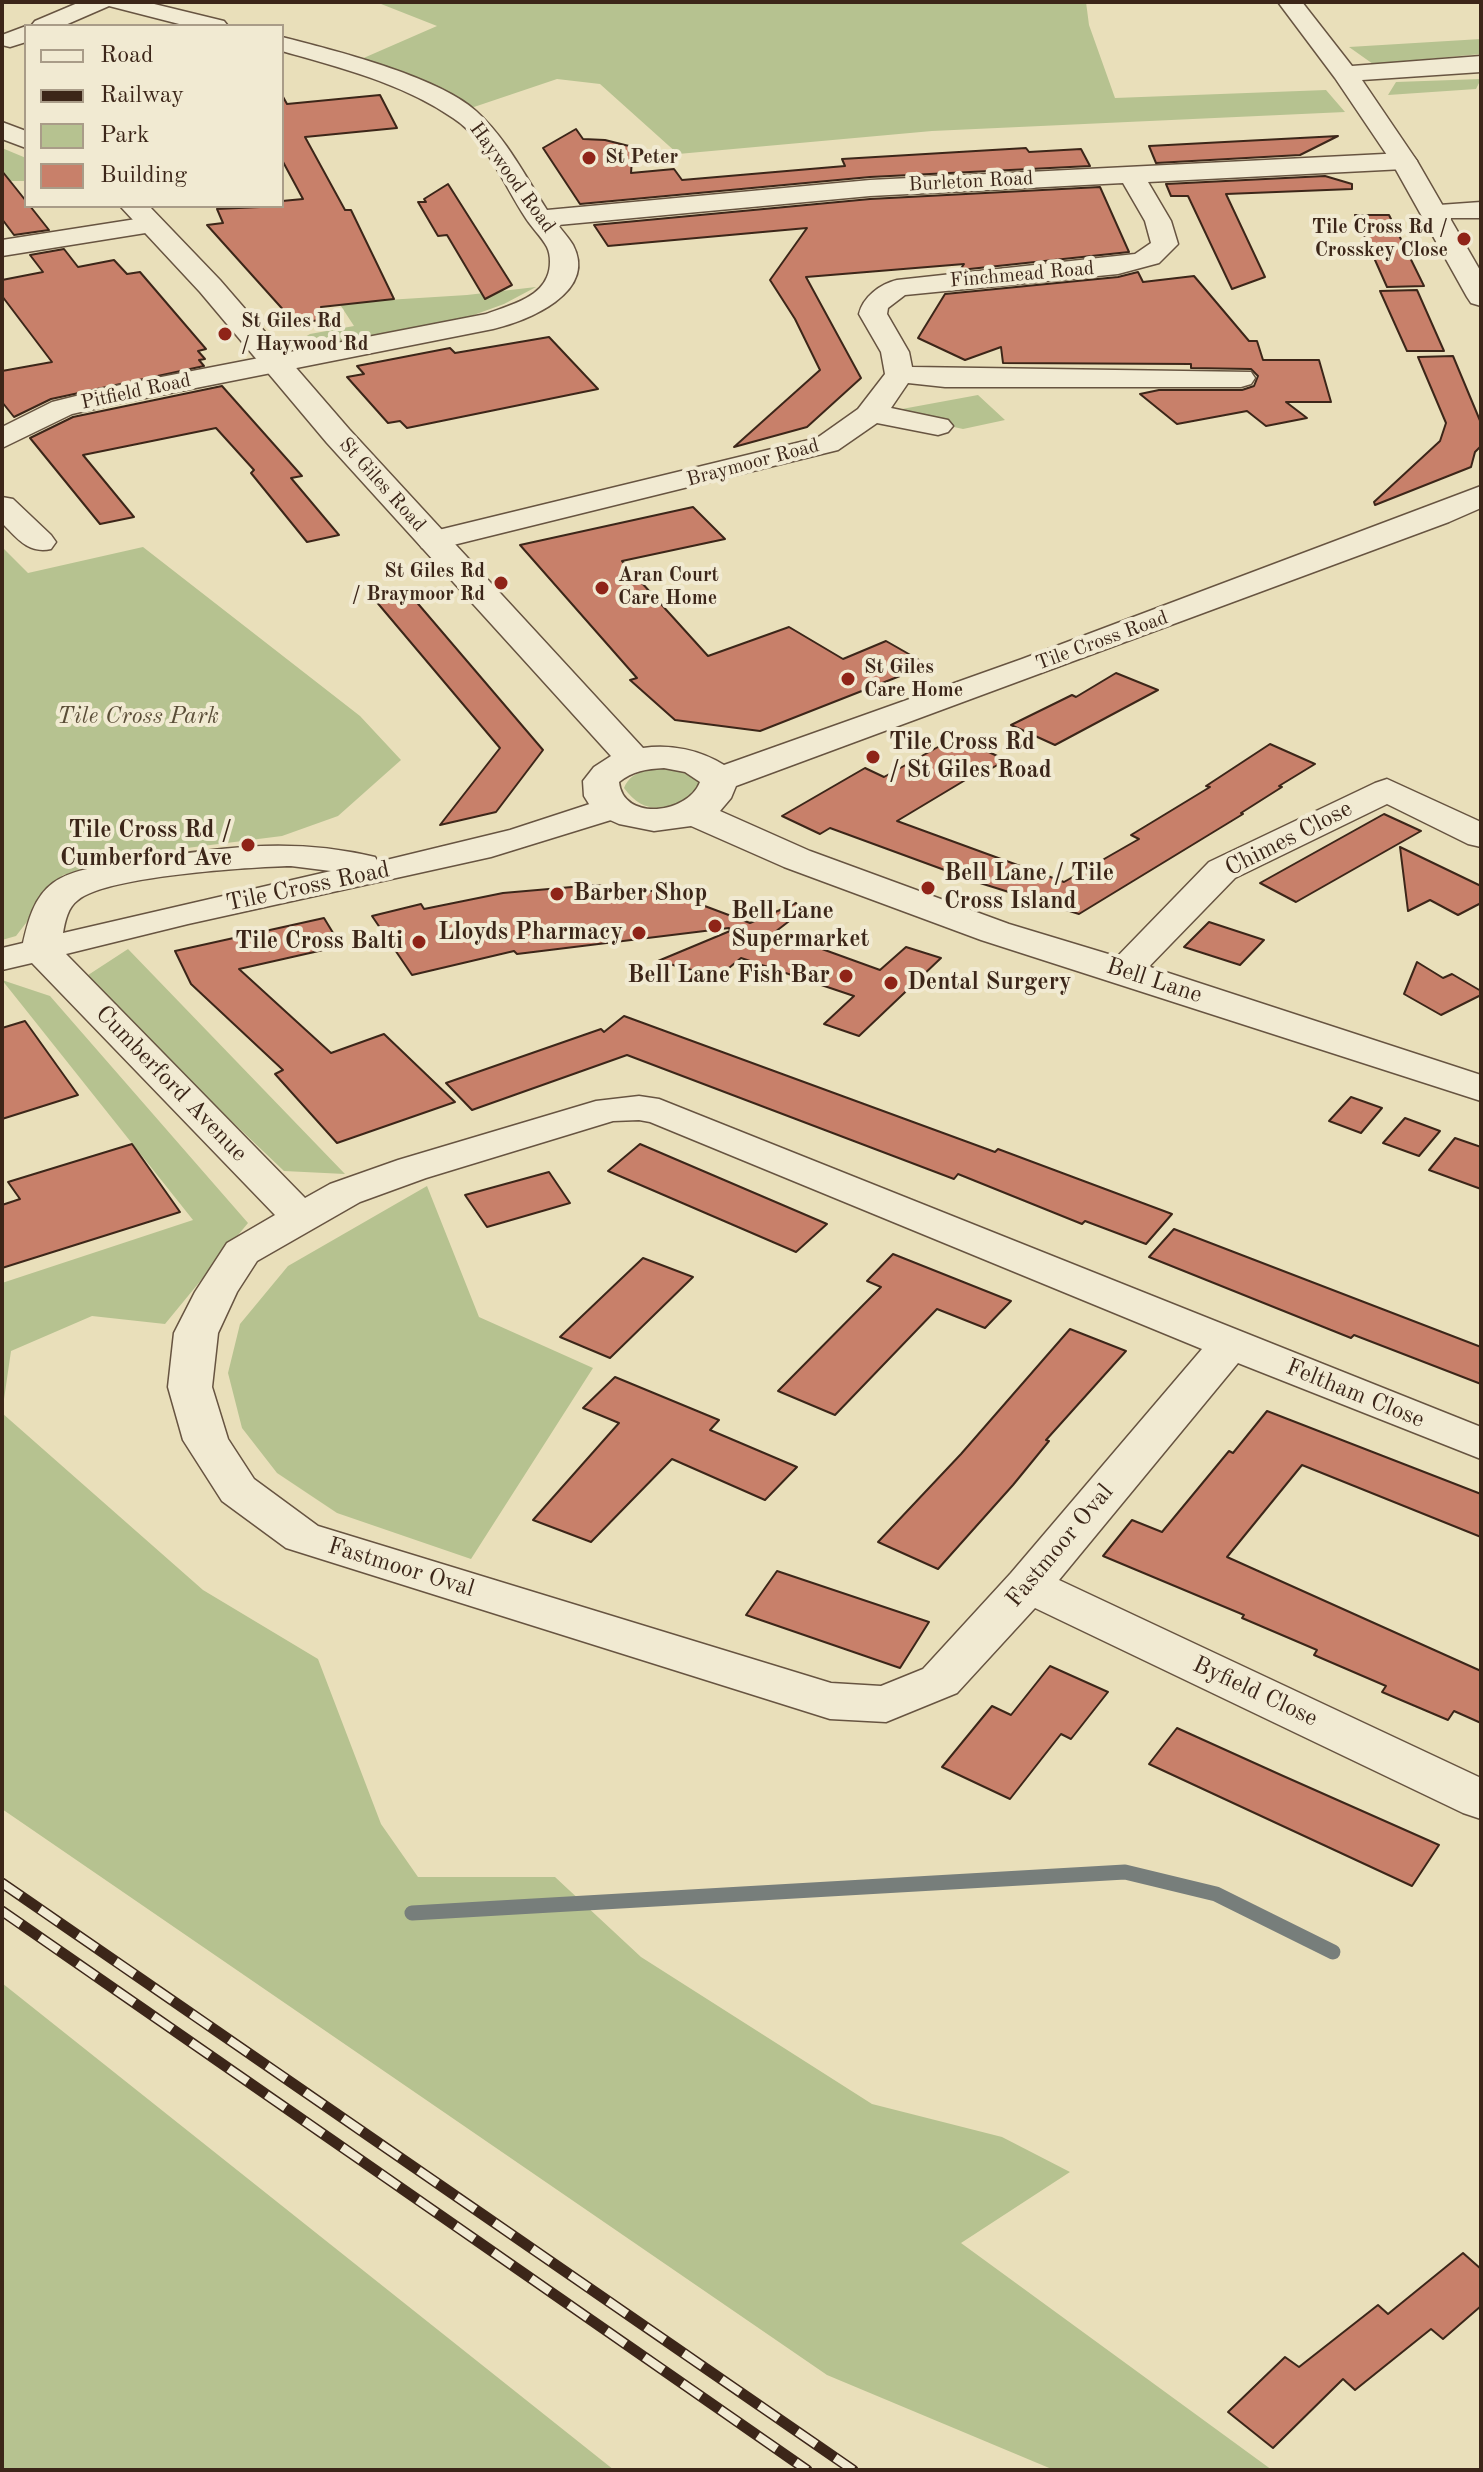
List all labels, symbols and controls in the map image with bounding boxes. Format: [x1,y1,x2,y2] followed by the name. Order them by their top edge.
[24,24,284,208] legend
[100,44,153,68] text: Road
[100,84,184,108] text: Railway
[464,118,560,238] street label: Haywood Road
[100,124,149,148] text: Park
[605,146,678,170] place label: St Peter
[580,149,598,167] marker: St Peter
[100,164,187,188] text: Building
[908,167,1034,197] street label: Burleton Road
[1312,216,1448,263] place label: Tile Cross Rd / Crosskey Close
[1455,230,1473,248] marker: Tile Cross Rd / Crosskey Close
[949,257,1095,293] street label: Finchmead Road
[241,310,368,357] place label: St Giles Rd / Haywood Rd
[216,325,234,343] marker: St Giles Rd / Haywood Rd
[79,369,193,415] street label: Pitfield Road
[334,433,430,537] street label: St Giles Road
[684,434,822,492] street label: Braymoor Road
[352,560,485,607] place label: St Giles Rd / Braymoor Rd
[618,564,719,611] place label: Aran Court Care Home
[492,574,510,592] marker: St Giles Rd / Braymoor Rd
[593,579,611,597] marker: Aran Court Care Home
[1033,606,1171,676] street label: Tile Cross Road
[864,656,963,703] place label: St Giles Care Home
[839,670,857,688] marker: St Giles Care Home
[57,703,219,731] park label: Tile Cross Park
[889,729,1052,785] place label: Tile Cross Rd / St Giles Road
[864,748,882,766] marker: Tile Cross Rd / St Giles Road
[1221,795,1357,883] street label: Chimes Close
[60,817,232,873] place label: Tile Cross Rd / Cumberford Ave
[239,836,257,854] marker: Tile Cross Rd / Cumberford Ave
[223,856,393,918] street label: Tile Cross Road
[944,860,1114,916] place label: Bell Lane / Tile Cross Island
[919,879,937,897] marker: Bell Lane / Tile Cross Island
[573,880,707,908] place label: Barber Shop
[548,885,566,903] marker: Barber Shop
[731,898,869,954] place label: Bell Lane Supermarket
[706,917,724,935] marker: Bell Lane Supermarket
[438,919,623,947] place label: Lloyds Pharmacy
[630,924,648,942] marker: Lloyds Pharmacy
[235,928,403,956] place label: Tile Cross Balti
[410,933,428,951] marker: Tile Cross Balti
[1102,952,1206,1010] street label: Bell Lane
[627,962,830,990] place label: Bell Lane Fish Bar
[837,967,855,985] marker: Bell Lane Fish Bar
[907,969,1072,997] place label: Dental Surgery
[882,974,900,992] marker: Dental Surgery
[89,1000,253,1168] street label: Cumberford Avenue
[1281,1353,1429,1435] street label: Feltham Close
[1000,1479,1120,1613] street label: Fastmoor Oval
[324,1532,478,1604] street label: Fastmoor Oval
[1188,1650,1322,1734] street label: Byfield Close

